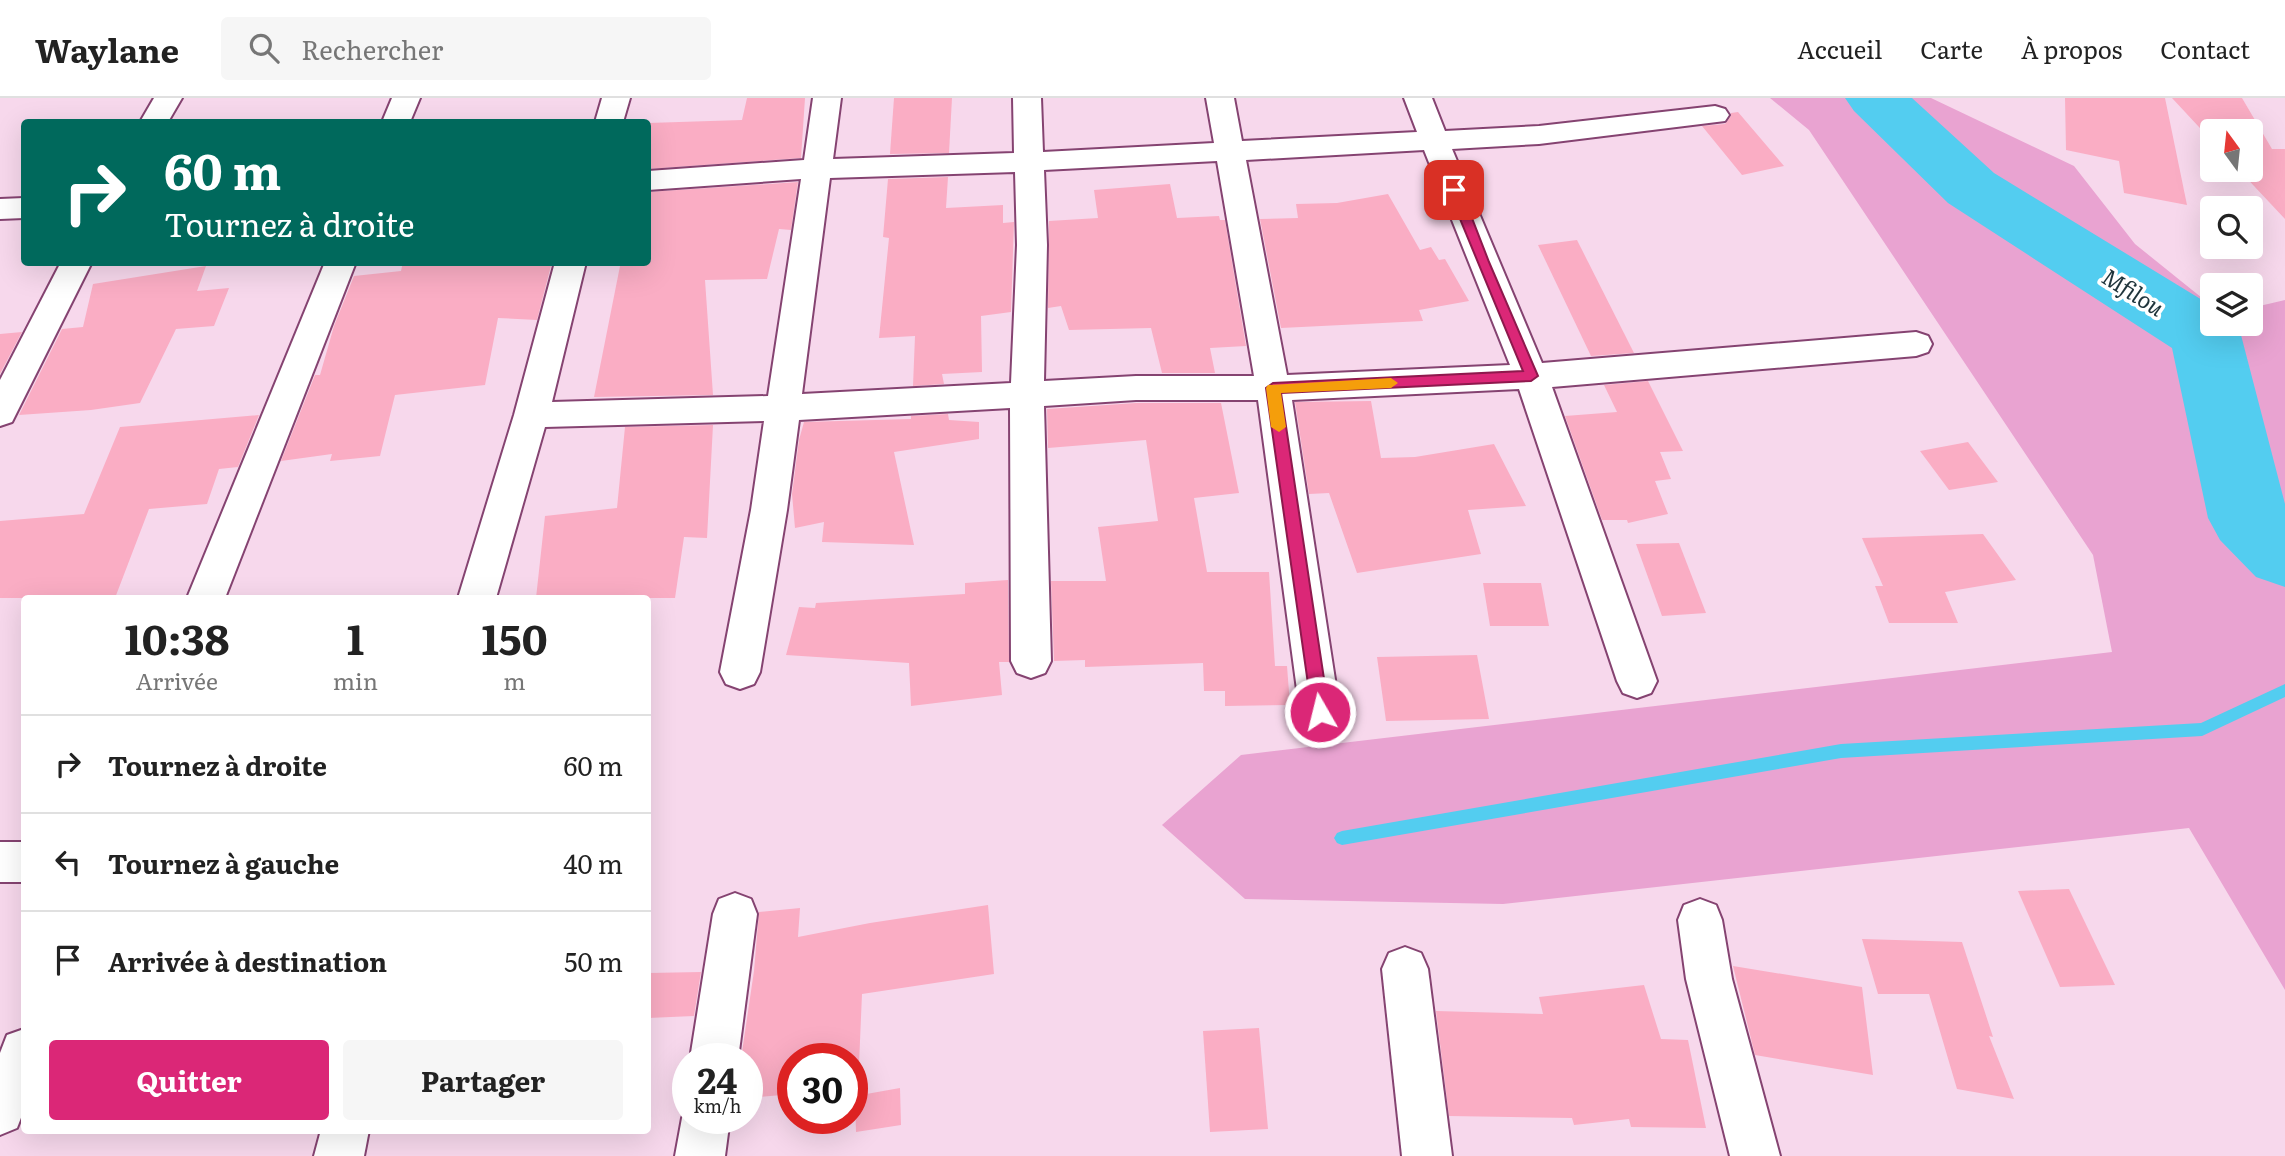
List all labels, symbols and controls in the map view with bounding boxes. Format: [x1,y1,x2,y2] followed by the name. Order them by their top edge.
[221,17,711,80] search box
[35,24,179,73] text: Waylane
[245,29,283,67] icon: search
[301,29,443,68] text: Rechercher
[1797,31,1882,66] text: Accueil
[1920,31,1983,66] text: Carte
[2021,31,2122,66] text: À propos
[2160,31,2250,66] text: Contact
[2200,119,2263,182] north arrow
[2200,119,2263,336] map controls
[164,132,281,205] text: 60 m
[49,147,140,238] icon: right
[1424,160,1484,220] pin
[1435,171,1473,209] icon: arrive
[2200,196,2263,259] button: search
[164,199,415,247] text: Tournez à droite
[2096,259,2172,323] water label: Mfilou
[2200,273,2263,336] button: layers
[124,606,229,668] text: 10:38
[347,606,364,668] text: 1
[481,606,548,668] text: 150
[136,663,218,697] text: Arrivée
[333,663,378,697] text: min
[503,663,526,697] text: m
[1283,675,1357,749] position arrow
[49,745,87,783] icon: right
[108,745,327,784] text: Tournez à droite
[564,745,623,784] text: 60 m
[49,843,87,881] icon: left
[108,843,339,882] text: Tournez à gauche
[563,843,623,882] text: 40 m
[49,941,87,979] icon: arrive
[108,941,387,980] text: Arrivée à destination
[564,941,623,980] text: 50 m
[49,1040,329,1120] button: Quitter
[343,1040,623,1120] button: Partager
[777,1043,868,1134] speed limit sign: 30
[698,1053,737,1105] text: 24
[694,1092,741,1119] text: km/h

